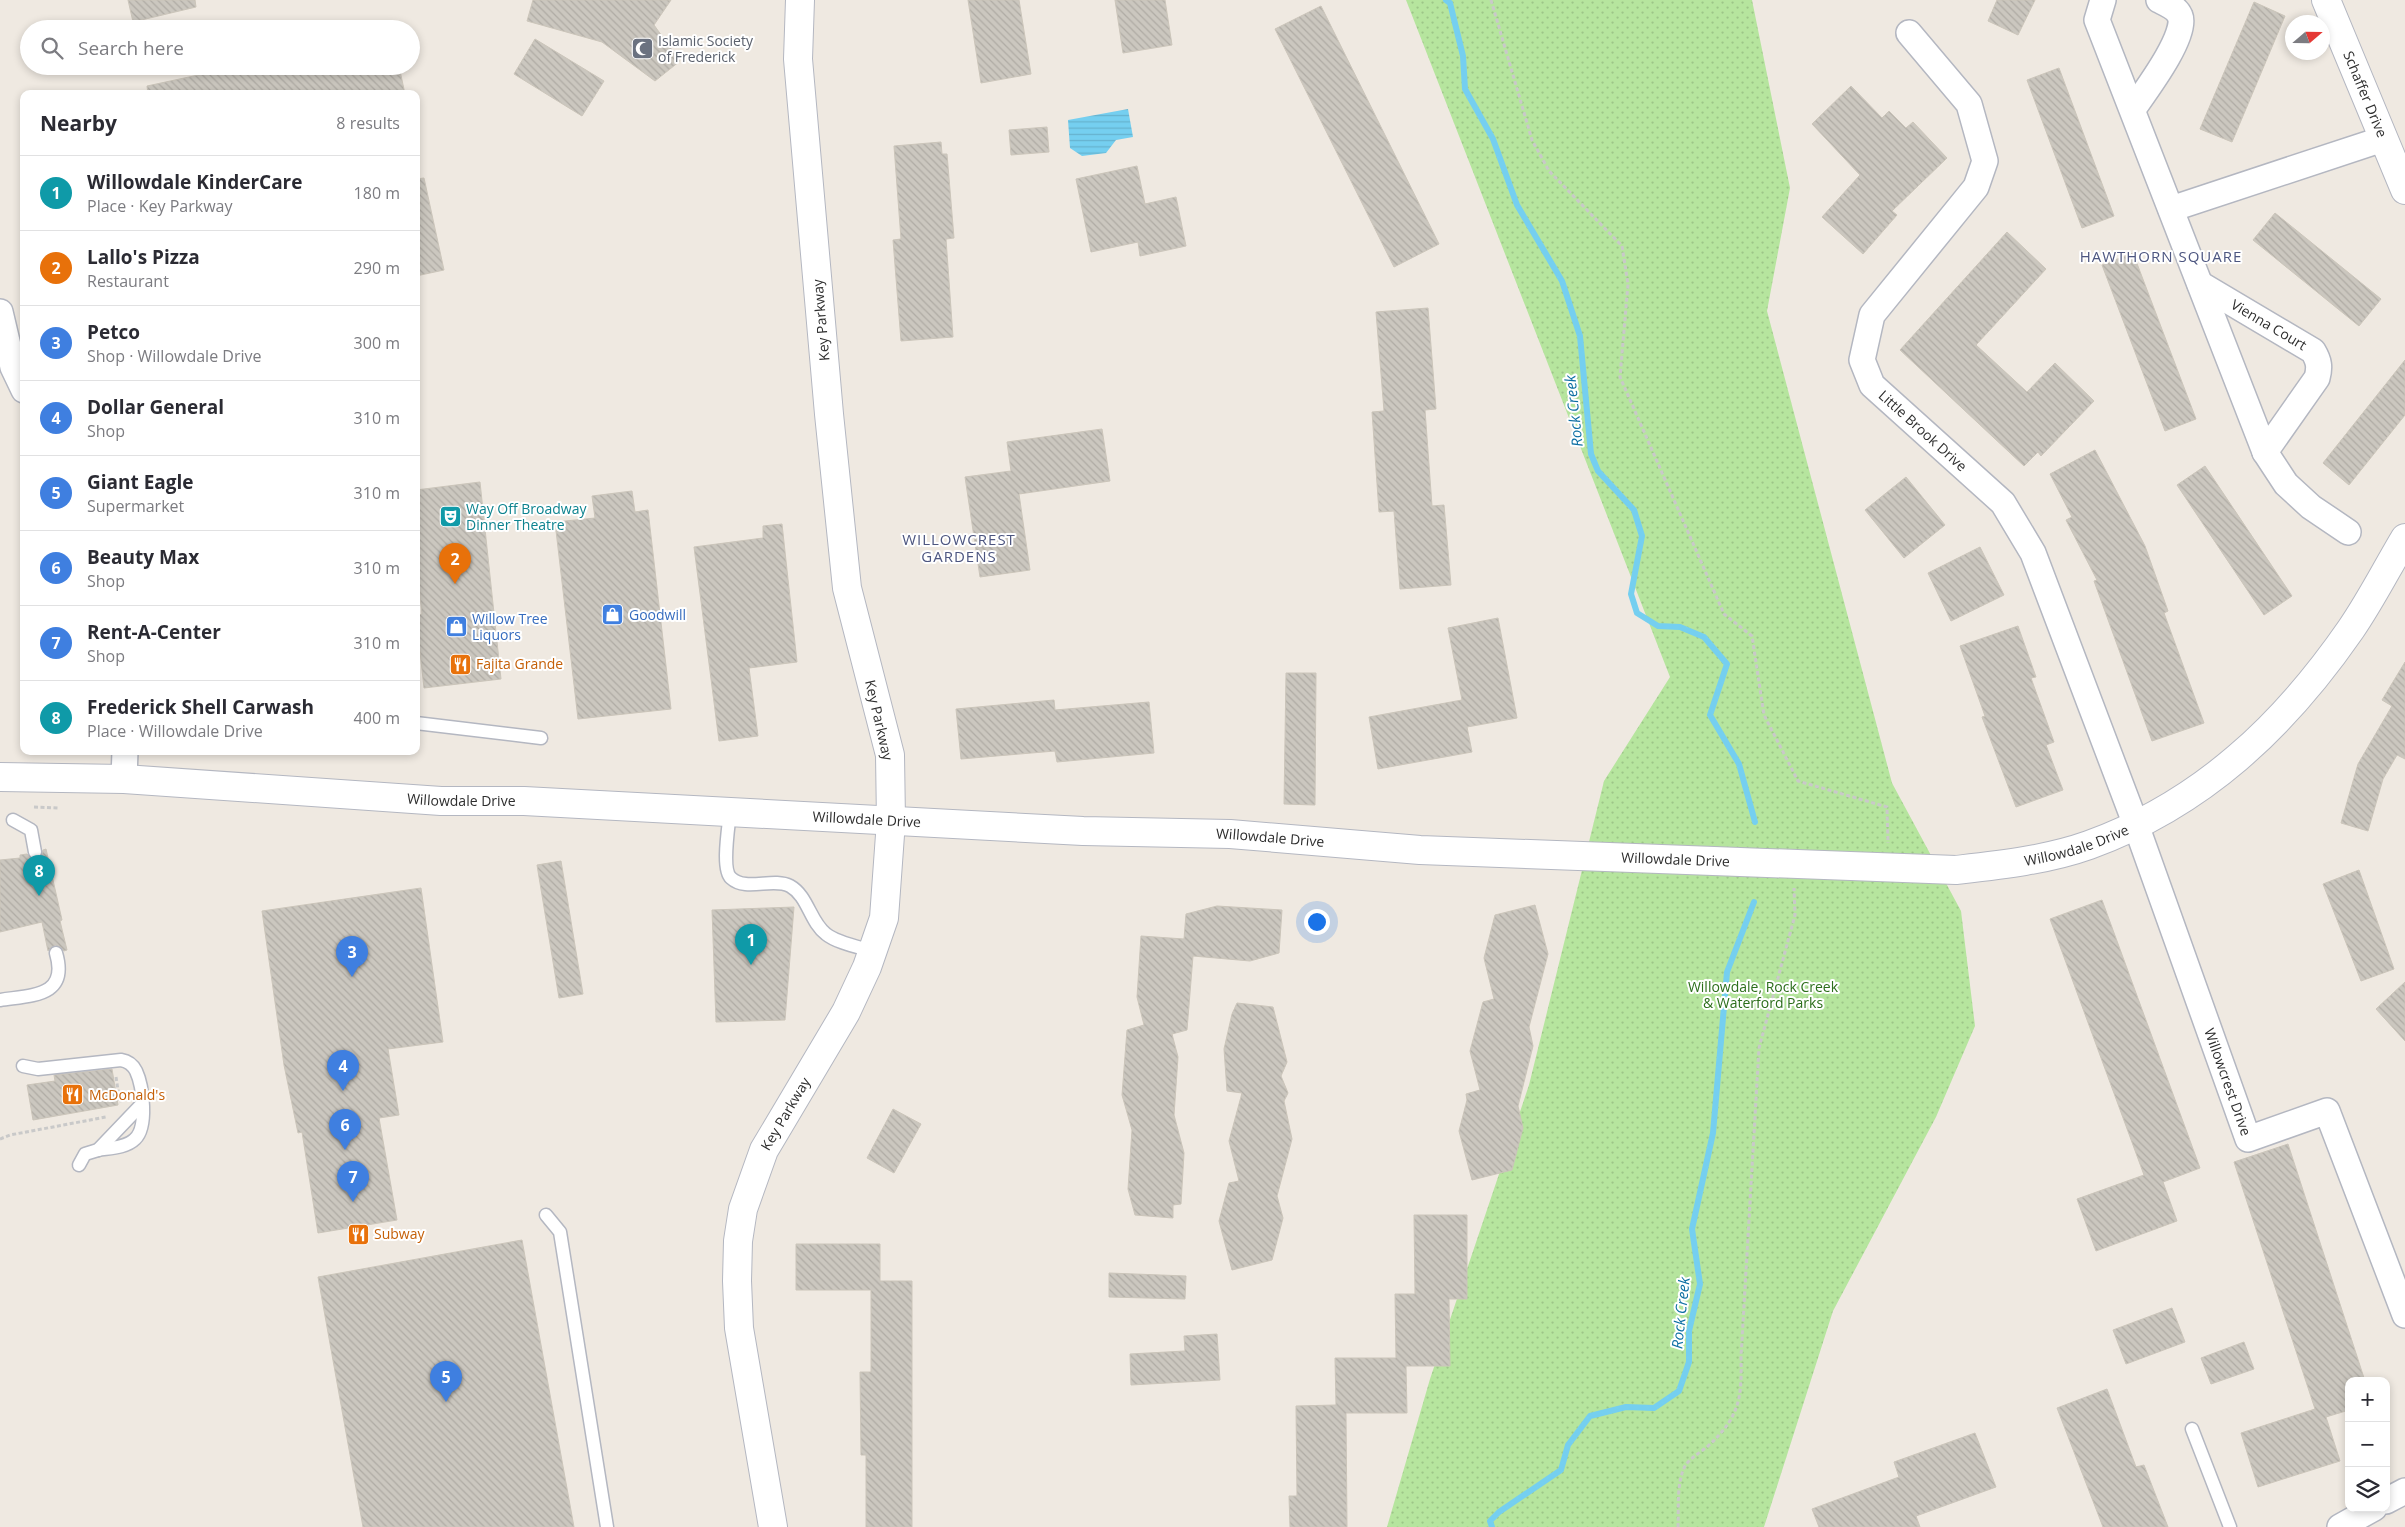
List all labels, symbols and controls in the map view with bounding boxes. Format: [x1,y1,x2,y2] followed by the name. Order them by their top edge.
[2285,15,2330,60] north arrow
[20,20,420,75] search box
[658,31,754,66] place label: Islamic Society of Frederick
[38,34,66,62] icon: search
[78,35,184,61] text: Search here
[630,37,654,61] mosque icon: Islamic Society of Frederick
[2339,48,2392,140] street label: Schaffer Drive
[40,109,117,137] text: Nearby
[336,112,400,134] text: 8 results
[87,169,302,195] text: Willowdale KinderCare
[51,182,61,204] text: 1
[354,182,400,204] text: 180 m
[87,195,232,217] text: Place · Key Parkway
[87,244,200,270] text: Lallo's Pizza
[2080,246,2242,266] district label: HAWTHORN SQUARE
[51,257,61,279] text: 2
[354,257,400,279] text: 290 m
[87,270,169,292] text: Restaurant
[807,277,834,362] street label: Key Parkway
[2228,295,2310,354] street label: Vienna Court
[87,319,140,345] text: Petco
[51,332,61,354] text: 3
[354,332,400,354] text: 300 m
[87,345,261,367] text: Shop · Willowdale Drive
[1559,374,1587,448] water label: Rock Creek
[1875,386,1972,475] street label: Little Brook Drive
[87,394,224,420] text: Dollar General
[51,407,61,429] text: 4
[354,407,400,429] text: 310 m
[87,420,125,442] text: Shop
[87,469,194,495] text: Giant Eagle
[51,482,61,504] text: 5
[354,482,400,504] text: 310 m
[87,495,184,517] text: Supermarket
[466,499,587,534] place label: Way Off Broadway Dinner Theatre
[438,505,462,529] theatre icon: Way Off Broadway Dinner Theatre
[902,529,1016,566] district label: WILLOWCREST GARDENS
[439,543,471,584] pin: 2
[87,544,199,570] text: Beauty Max
[51,557,61,579] text: 6
[354,557,400,579] text: 310 m
[87,570,125,592] text: Shop
[601,603,625,627] shop icon: Goodwill
[629,605,686,624] place label: Goodwill
[472,609,548,644] place label: Willow Tree Liquors
[444,615,468,639] shop icon: Willow Tree Liquors
[87,619,221,645] text: Rent-A-Center
[51,632,61,654] text: 7
[354,632,400,654] text: 310 m
[87,645,125,667] text: Shop
[448,652,472,676] restaurant icon: Fajita Grande
[476,654,563,673] place label: Fajita Grande
[861,678,898,763] street label: Key Parkway
[87,694,314,720] text: Frederick Shell Carwash
[51,707,61,729] text: 8
[354,707,400,729] text: 400 m
[87,720,263,742] text: Place · Willowdale Drive
[406,789,516,810] street label: Willowdale Drive
[812,806,922,831] street label: Willowdale Drive
[2023,820,2132,870] street label: Willowdale Drive
[1216,824,1325,851] street label: Willowdale Drive
[1621,848,1730,871] street label: Willowdale Drive
[23,855,55,896] pin: 8
[1304,909,1330,935] your location
[735,924,767,965] pin: 1
[336,936,368,977] pin: 3
[1688,977,1839,1012] park label: Willowdale, Rock Creek & Waterford Parks
[2200,1026,2256,1138] street label: Willowcrest Drive
[327,1050,359,1091] pin: 4
[756,1073,815,1154] street label: Key Parkway
[61,1083,85,1107] restaurant icon: McDonald's
[89,1085,165,1104] place label: McDonald's
[329,1109,361,1150] pin: 6
[337,1161,369,1202] pin: 7
[346,1222,370,1246] restaurant icon: Subway
[374,1224,425,1243] place label: Subway
[1666,1275,1694,1350] water label: Rock Creek
[430,1361,462,1402] pin: 5
[2345,1377,2390,1512] map controls
[2345,1377,2390,1422] button: +
[2345,1422,2390,1467] button: −
[2345,1467,2390,1512] button: layers

